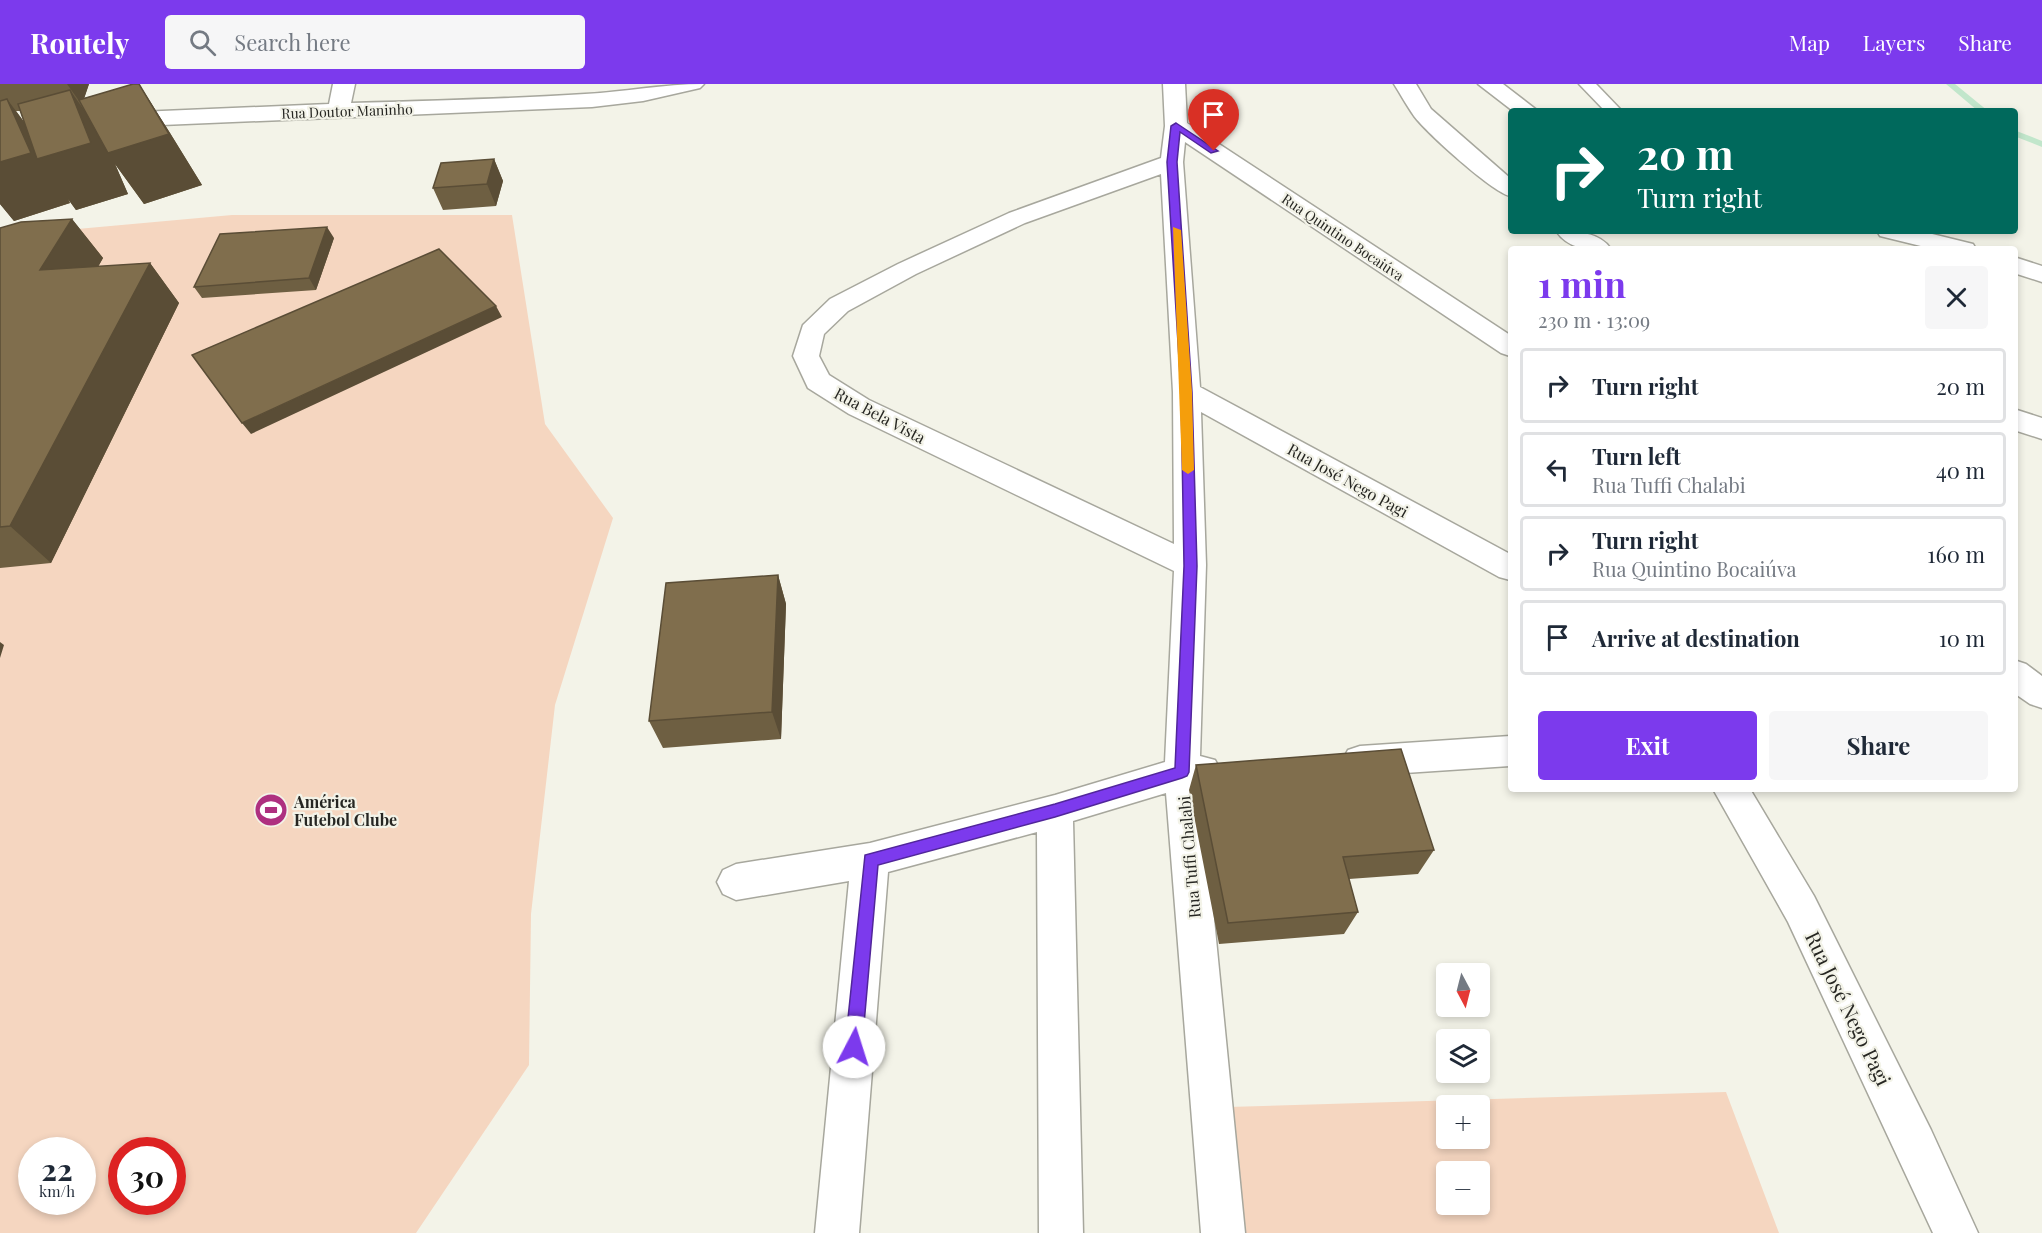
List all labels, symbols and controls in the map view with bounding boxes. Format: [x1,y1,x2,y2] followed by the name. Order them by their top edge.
[165,15,585,69] search box
[30,24,129,61] text: Routely
[186,26,219,59] icon: search
[234,27,351,57] text: Search here
[1789,28,1830,56] text: Map
[1863,28,1925,56] text: Layers
[1958,28,2012,56] text: Share
[1188,89,1239,151] pin
[1197,98,1230,131] icon: arrive
[281,99,413,123] street label: Rua Doutor Maninho
[1637,125,1734,181] text: 20 m
[1538,132,1616,210] icon: right
[1637,179,1762,215] text: Turn right
[1278,189,1408,285] street label: Rua Quintino Bocaiúva
[1538,259,1626,307] text: 1 min
[1925,266,1988,329] button: close
[1538,306,1650,333] text: 230 m · 13:09
[1541,369,1574,402] icon: right
[1592,371,1698,401] text: Turn right
[1936,371,1985,401] text: 20 m
[831,382,929,448] street label: Rua Bela Vista
[1284,438,1412,522] street label: Rua José Nego Pagi
[1592,441,1681,471] text: Turn left
[1541,453,1574,486] icon: left
[1936,455,1985,485] text: 40 m
[1592,471,1746,498] text: Rua Tuffi Chalabi
[1592,525,1698,555] text: Turn right
[1541,537,1574,570] icon: right
[1927,539,1985,569] text: 160 m
[1592,555,1797,582] text: Rua Quintino Bocaiúva
[1541,621,1574,654] icon: arrive
[1592,623,1800,653] text: Arrive at destination
[1939,623,1985,653] text: 10 m
[1538,711,1757,780] button: Exit
[1769,711,1988,780] button: Share
[293,791,397,830] place label: América Futebol Clube
[253,792,289,828] sports icon: América Futebol Clube
[1173,795,1205,919] street label: Rua Tuffi Chalabi
[1800,926,1898,1090] street label: Rua José Nego Pagi
[1436,963,1490,1017] north arrow
[1436,963,1490,1215] map controls
[822,1015,886,1079] position arrow
[1436,1029,1490,1083] button: layers
[1436,1095,1490,1149] button: +
[108,1137,186,1215] speed limit sign: 30
[41,1149,73,1189] text: 22
[1436,1161,1490,1215] button: −
[39,1181,75,1201] text: km/h

